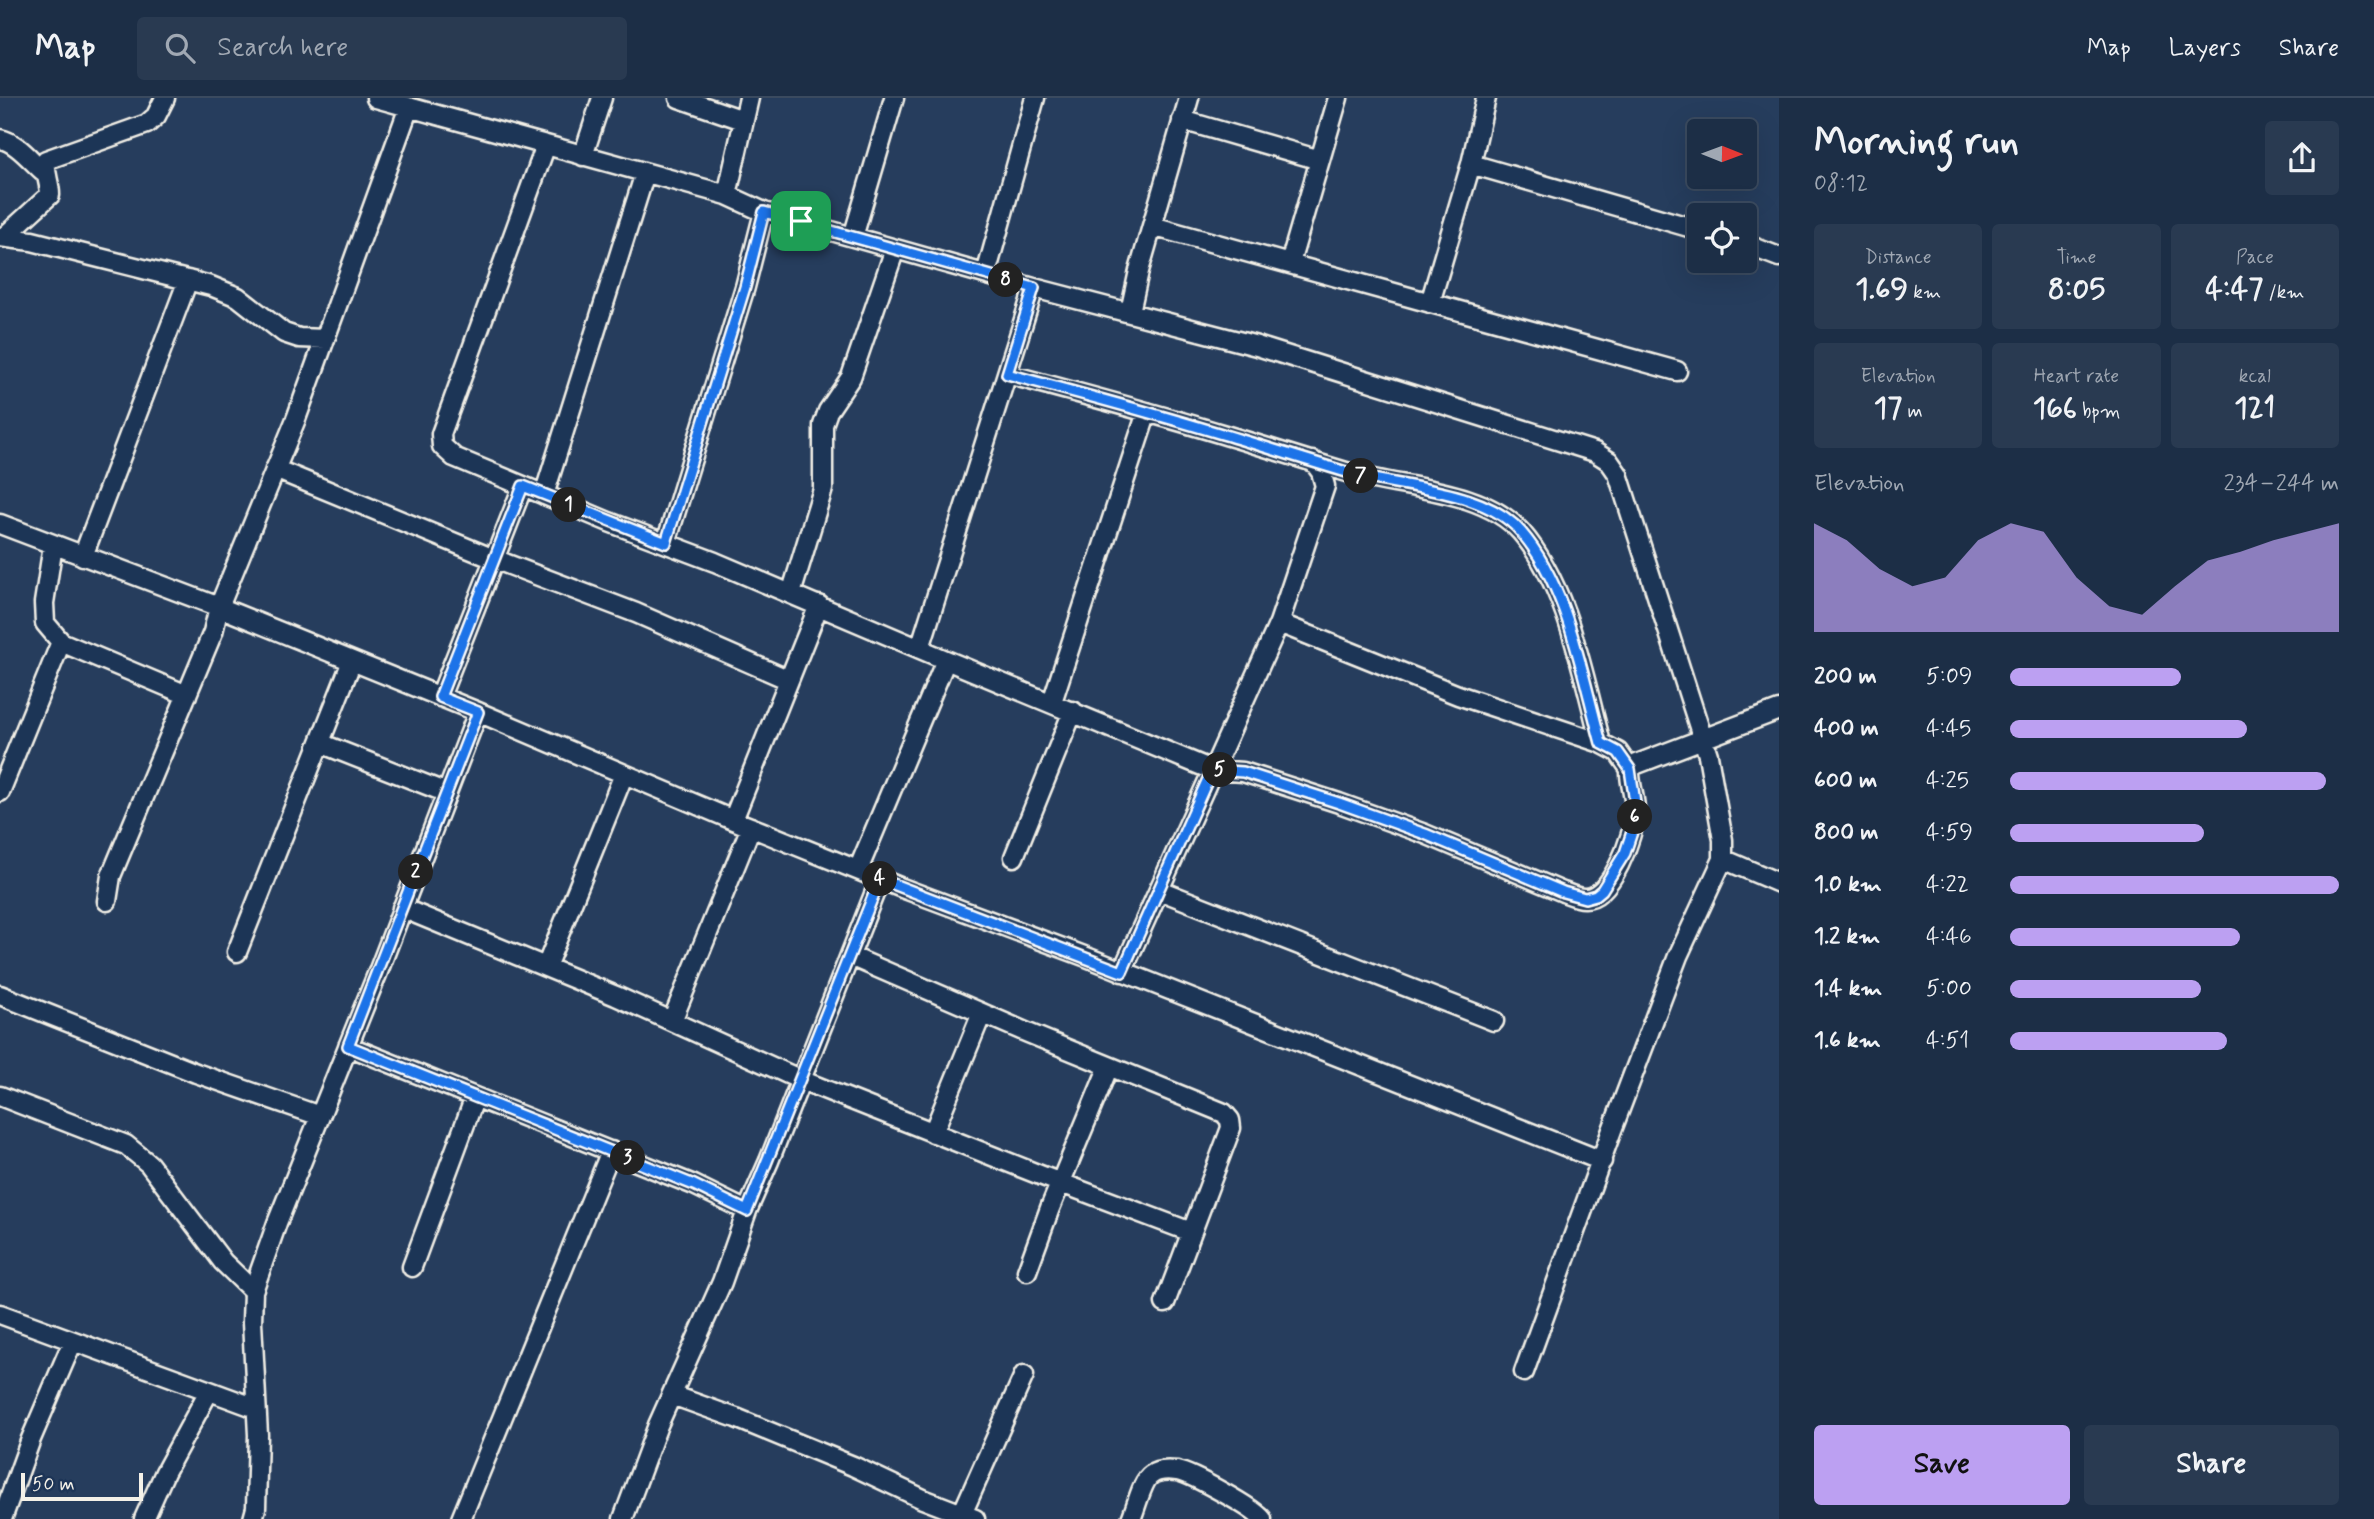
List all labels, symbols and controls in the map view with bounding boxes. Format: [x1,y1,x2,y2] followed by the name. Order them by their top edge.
[137,17,627,80] search box
[35,26,95,70] text: Map
[161,29,199,67] icon: search
[217,31,348,65] text: Search here
[2087,33,2131,64] text: Map
[2169,33,2241,64] text: Layers
[2279,33,2339,64] text: Share
[1814,118,2019,167] text: Morning run
[1687,119,1757,189] north arrow
[1687,119,1757,273] map controls
[2265,121,2339,195] button: share
[1814,169,1868,199] text: 08:12
[771,191,831,251] pin
[782,202,820,240] icon: arrive
[1687,203,1757,273] button: locate
[1865,245,1932,270] text: Distance
[2057,245,2096,270] text: Time
[2236,245,2274,270] text: Pace
[988,262,1024,298] pin: 8
[1000,267,1011,292] text: 8
[1855,270,1908,309] text: 1.69
[2048,270,2105,309] text: 8:05
[2205,270,2263,309] text: 4:47
[1908,280,1941,305] text: km
[2263,280,2304,305] text: /km
[1861,364,1936,389] text: Elevation
[2034,364,2119,389] text: Heart rate
[2239,364,2271,389] text: kcal
[1874,389,1902,428] text: 17
[2033,389,2077,428] text: 166
[2234,389,2275,428] text: 121
[1902,399,1923,424] text: m
[2077,399,2120,424] text: bpm
[1344,458,1378,494] pin: 7
[1355,463,1366,488] text: 7
[1814,469,1905,499] text: Elevation
[2223,469,2339,499] text: 234–244 m
[552,488,586,522] pin: 1
[564,492,573,517] text: 1
[1814,662,1877,692] text: 200 m
[1926,662,1973,692] text: 5:09
[1814,714,1879,744] text: 400 m
[1926,714,1971,744] text: 4:45
[1202,752,1238,788] pin: 5
[1214,757,1225,782] text: 5
[1814,766,1877,796] text: 600 m
[1926,766,1969,796] text: 4:25
[1618,800,1652,834] pin: 6
[1630,804,1639,829] text: 6
[1814,818,1878,848] text: 800 m
[1926,818,1973,848] text: 4:59
[398,854,434,890] pin: 2
[411,859,420,884] text: 2
[862,862,898,896] pin: 4
[874,866,885,891] text: 4
[1814,870,1882,900] text: 1.0 km
[1926,870,1969,900] text: 4:22
[1814,922,1880,952] text: 1.2 km
[1926,922,1972,952] text: 4:46
[1814,974,1882,1004] text: 1.4 km
[1926,974,1972,1004] text: 5:00
[1814,1026,1881,1056] text: 1.6 km
[1926,1026,1969,1056] text: 4:51
[610,1140,646,1176] pin: 3
[623,1145,632,1170] text: 3
[1814,1425,2070,1505] button: Save
[2084,1425,2339,1505] button: Share
[21,1470,144,1502] scale bar
[32,1472,75,1497] text: 50 m

